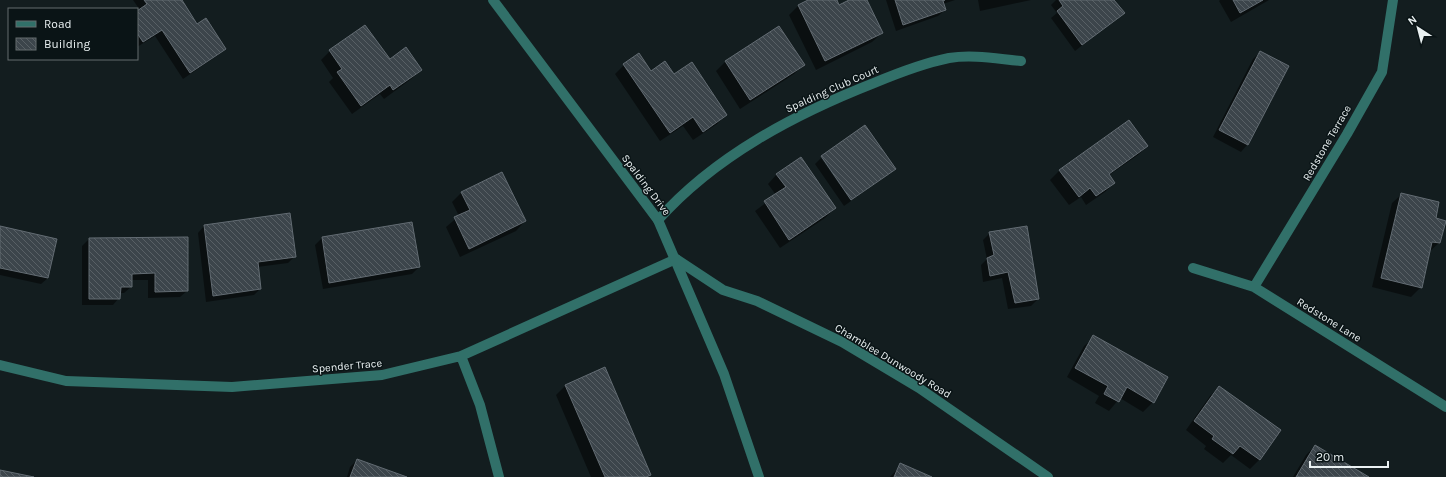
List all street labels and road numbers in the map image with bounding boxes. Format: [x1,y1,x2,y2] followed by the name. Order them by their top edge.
[783,63,881,115] street label: Spalding Club Court
[1300,102,1354,183] street label: Redstone Terrace
[619,152,673,218] street label: Spalding Drive
[1295,295,1364,345] street label: Redstone Lane
[832,321,954,401] street label: Chamblee Dunwoody Road
[311,356,383,376] street label: Spender Trace

